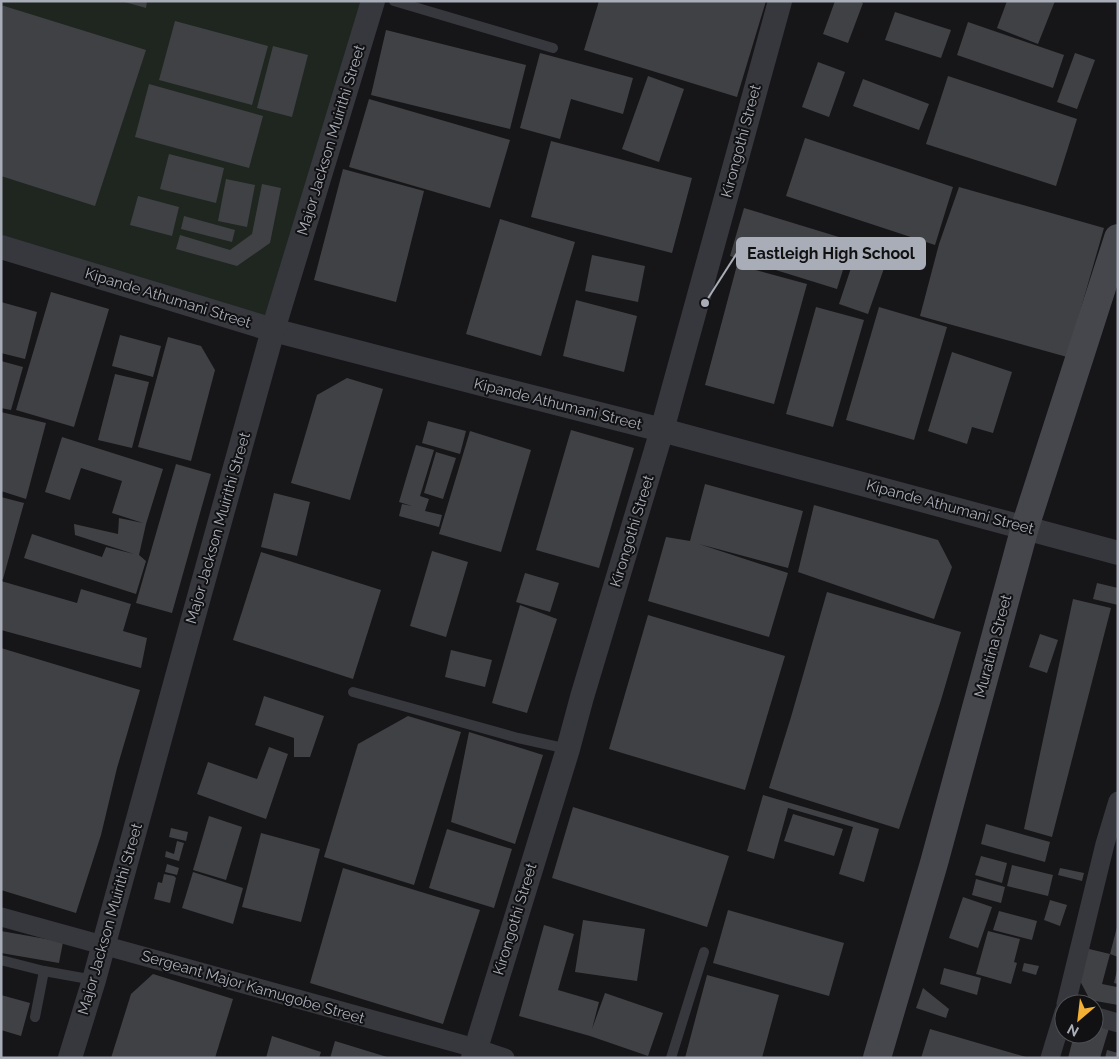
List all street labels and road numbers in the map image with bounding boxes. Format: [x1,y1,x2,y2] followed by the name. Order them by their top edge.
[293,43,369,237] street label: Major Jackson Muirithi Street
[717,83,765,199] street label: Kirongothi Street
[83,264,253,332] street label: Kipande Athumani Street
[472,374,644,434] street label: Kipande Athumani Street
[182,430,254,626] street label: Major Jackson Muirithi Street
[606,473,658,589] street label: Kirongothi Street
[864,476,1036,538] street label: Kipande Athumani Street
[971,592,1015,700] street label: Muratina Street
[74,821,146,1017] street label: Major Jackson Muirithi Street
[489,861,541,977] street label: Kirongothi Street
[139,946,367,1028] street label: Sergeant Major Kamugobe Street

